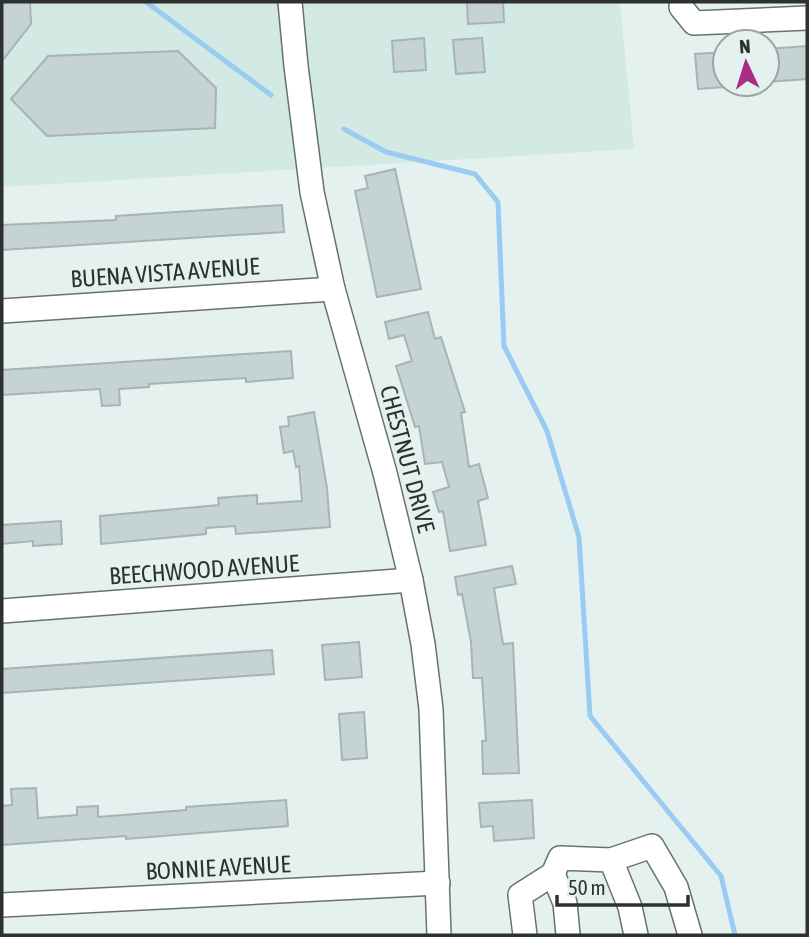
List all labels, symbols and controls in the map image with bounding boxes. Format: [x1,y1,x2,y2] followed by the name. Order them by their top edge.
[711,28,781,98] north arrow
[738,35,751,57] text: N
[70,252,260,293] street label: BUENA VISTA AVENUE
[375,382,440,535] street label: CHESTNUT DRIVE
[108,549,300,590] street label: BEECHWOOD AVENUE
[145,850,291,885] street label: BONNIE AVENUE
[557,864,688,908] scale bar
[568,875,606,899] text: 50 m

